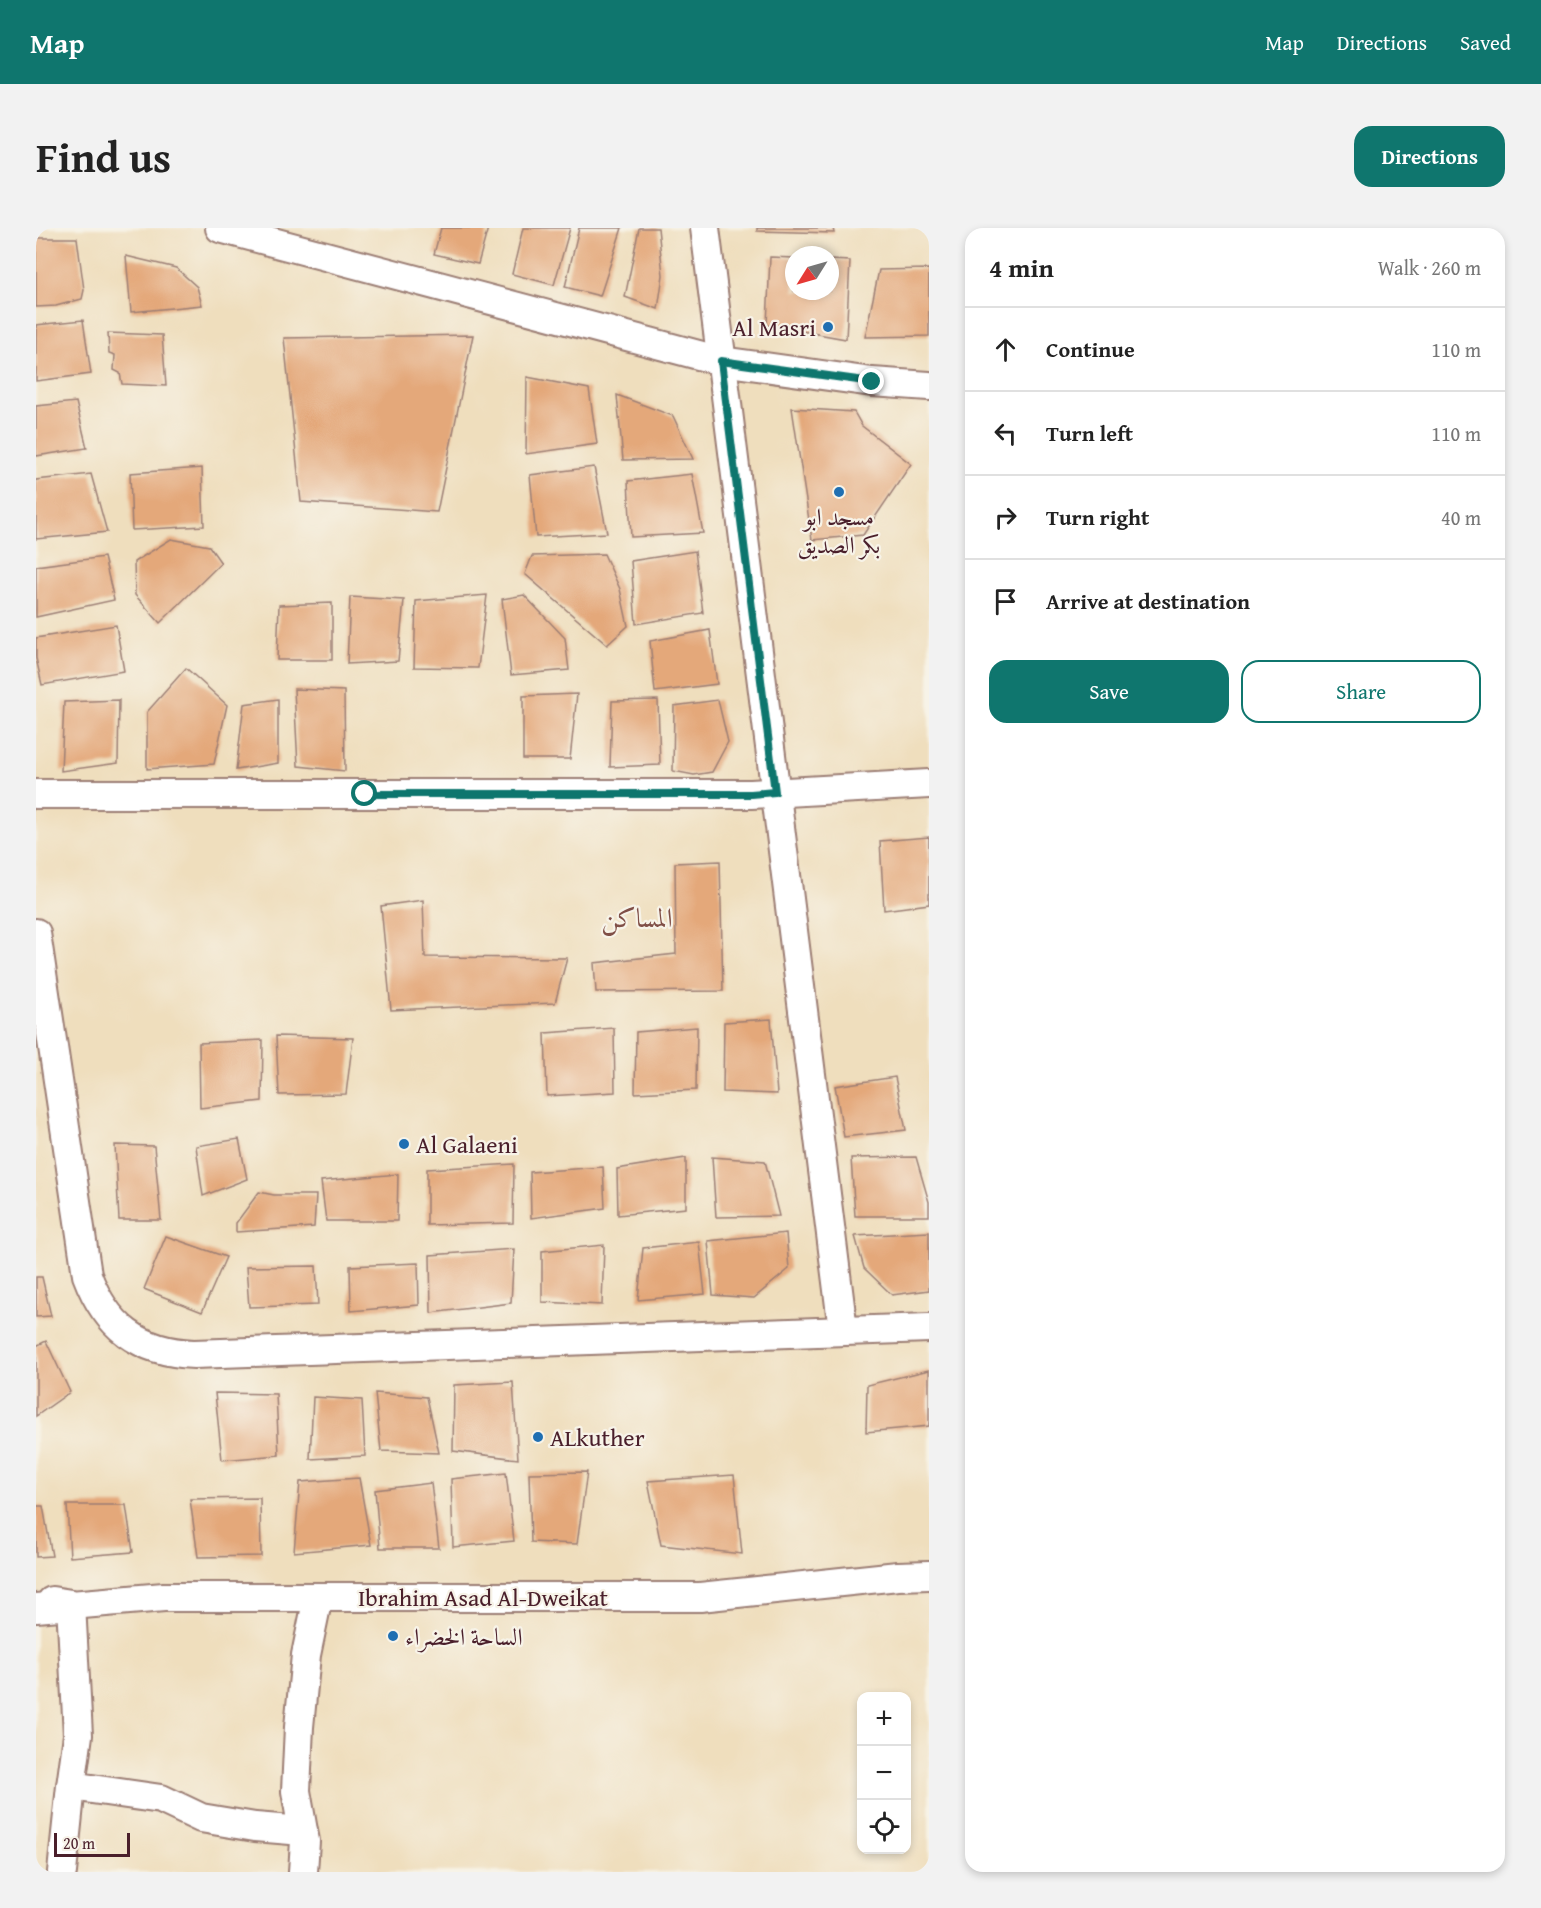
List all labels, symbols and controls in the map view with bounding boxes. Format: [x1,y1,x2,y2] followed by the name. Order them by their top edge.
[30,22,84,63] text: Map
[1265,27,1304,58] text: Map
[1337,27,1427,58] text: Directions
[1460,27,1511,58] text: Saved
[36,126,171,187] text: Find us
[1354,126,1505,187] button: Directions
[785,246,839,300] north arrow
[989,248,1054,287] text: 4 min
[1378,253,1481,282] text: Walk · 260 m
[732,310,816,345] place label: Al Masri
[821,320,835,334] marker: Al Masri
[989,333,1022,366] icon: ahead
[1046,333,1135,365] text: Continue
[1431,335,1481,364] text: 110 m
[858,368,884,394] route end
[989,417,1022,450] icon: left
[1046,417,1133,449] text: Turn left
[1431,419,1481,448] text: 110 m
[832,485,846,499] marker: مسجد ابو بكر الصديق
[798,499,880,562] place label: مسجد ابو بكر الصديق
[989,501,1022,534] icon: right
[1046,501,1149,533] text: Turn right
[1441,503,1481,532] text: 40 m
[989,585,1022,618] icon: arrive
[1046,585,1250,617] text: Arrive at destination
[989,660,1229,723] button: Save
[1241,660,1481,723] button: Share
[351,780,377,806] route start
[601,897,673,937] district label: المساكن
[416,1127,518,1162] place label: Al Galaeni
[397,1137,411,1151] marker: Al Galaeni
[550,1420,645,1455] place label: ALkuther
[531,1430,545,1444] marker: ALkuther
[358,1580,609,1615] street label: Ibrahim Asad Al-Dweikat
[405,1619,523,1654] place label: الساحة الخضراء
[386,1629,400,1643] marker: الساحة الخضراء
[857,1692,911,1854] map controls
[857,1692,911,1746] button: +
[857,1746,911,1800] button: −
[857,1800,911,1854] button: locate
[54,1830,130,1858] scale bar
[63,1831,95,1855] text: 20 m

